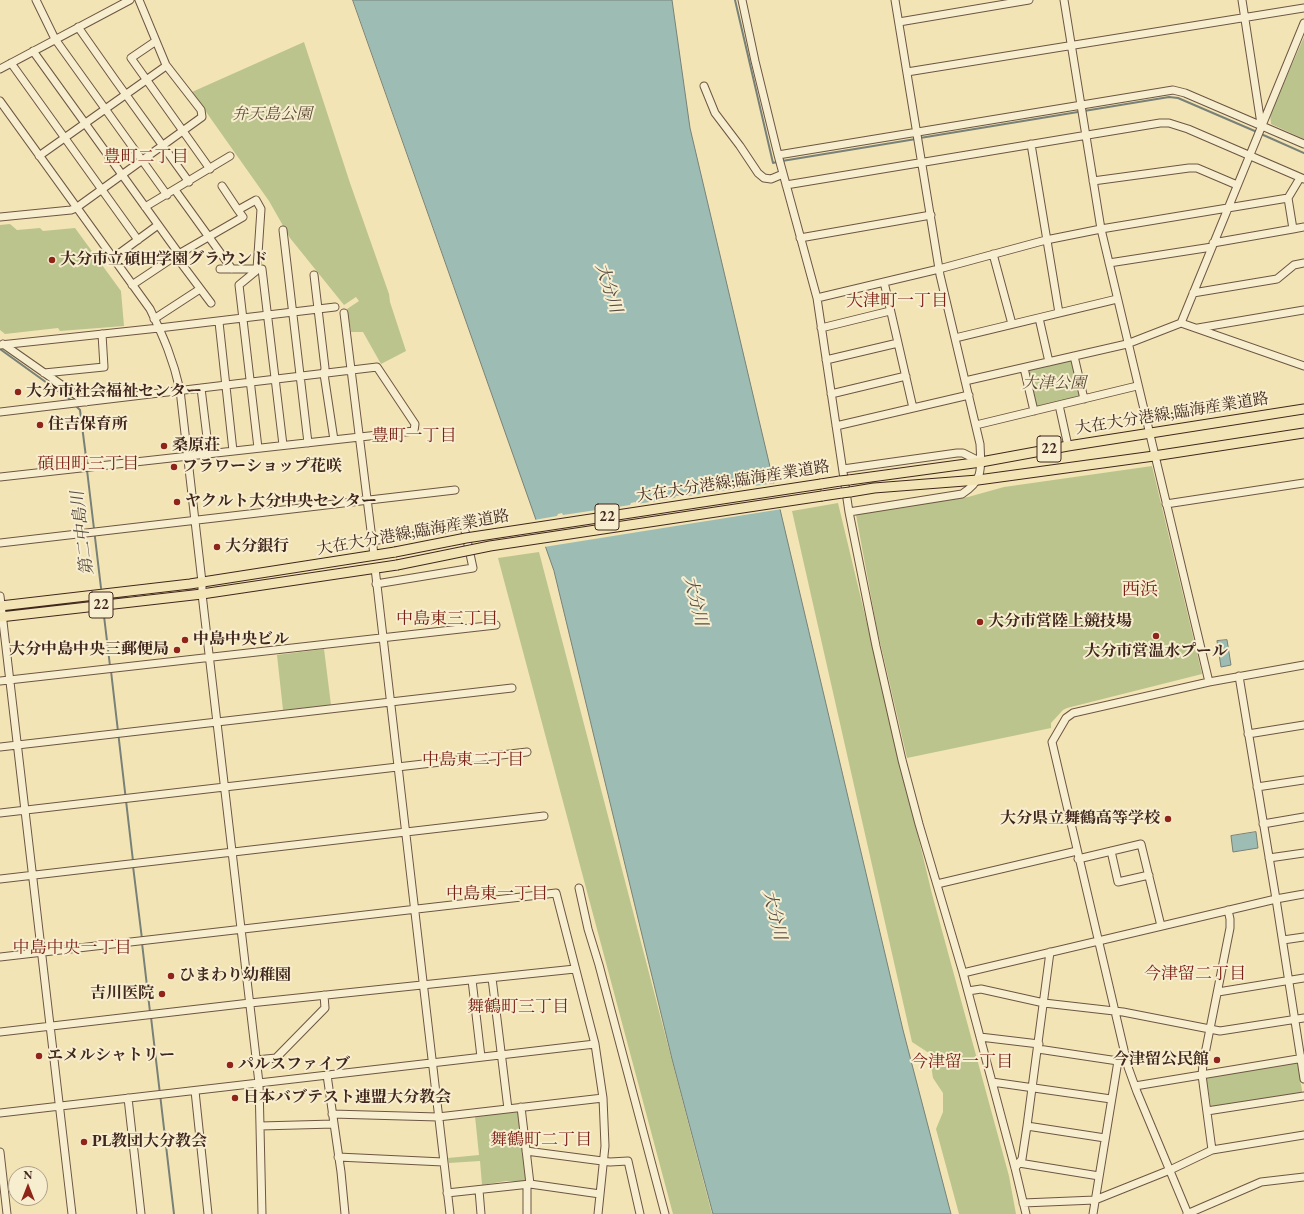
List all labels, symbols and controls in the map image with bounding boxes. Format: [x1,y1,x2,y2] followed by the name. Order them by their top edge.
[232,105,312,125] park label: 弁天島公園
[104,147,188,167] district label: 豊町二丁目
[60,250,268,270] place label: 大分市立碩田学園グラウンド
[47,255,57,265] marker: 大分市立碩田学園グラウンド
[590,261,626,315] water label: 大分川
[846,291,948,311] district label: 大津町一丁目
[1022,374,1086,394] park label: 大津公園
[26,382,202,402] place label: 大分市社会福祉センター
[13,387,23,397] marker: 大分市社会福祉センター
[1074,389,1270,439] street label: 大在大分港線;臨海産業道路
[48,415,128,435] place label: 住吉保育所
[35,420,45,430] marker: 住吉保育所
[372,426,456,446] district label: 豊町一丁目
[172,436,220,456] place label: 桑原荘
[1037,436,1061,462] road number: 22
[159,441,169,451] marker: 桑原荘
[37,454,139,474] district label: 碩田町三丁目
[182,457,342,477] place label: フラワーショップ花咲
[635,457,831,507] street label: 大在大分港線;臨海産業道路
[169,462,179,472] marker: フラワーショップ花咲
[68,490,98,576] water label: 第二中島川
[185,492,377,512] place label: ヤクルト大分中央センター
[172,497,182,507] marker: ヤクルト大分中央センター
[595,504,619,530] road number: 22
[315,507,511,559] street label: 大在大分港線;臨海産業道路
[225,537,289,557] place label: 大分銀行
[212,542,222,552] marker: 大分銀行
[679,574,711,628] water label: 大分川
[1122,579,1158,601] district label: 西浜
[89,592,113,618] road number: 22
[396,609,498,629] district label: 中島東三丁目
[988,612,1132,632] place label: 大分市営陸上競技場
[975,617,985,627] marker: 大分市営陸上競技場
[193,630,289,650] place label: 中島中央ビル
[1151,631,1161,641] marker: 大分市営温水プール
[180,635,190,645] marker: 中島中央ビル
[9,640,169,660] place label: 大分中島中央三郵便局
[1084,642,1228,662] place label: 大分市営温水プール
[172,645,182,655] marker: 大分中島中央三郵便局
[422,750,524,770] district label: 中島東二丁目
[1000,809,1160,829] place label: 大分県立舞鶴高等学校
[1163,814,1173,824] marker: 大分県立舞鶴高等学校
[446,884,548,904] district label: 中島東一丁目
[758,888,790,942] water label: 大分川
[13,938,131,958] district label: 中島中央一丁目
[1144,964,1246,984] district label: 今津留二丁目
[179,966,291,986] place label: ひまわり幼稚園
[166,971,176,981] marker: ひまわり幼稚園
[90,984,154,1004] place label: 吉川医院
[157,989,167,999] marker: 吉川医院
[467,997,569,1017] district label: 舞鶴町三丁目
[47,1046,175,1066] place label: エメルシャトリー
[1113,1050,1209,1070] place label: 今津留公民館
[34,1051,44,1061] marker: エメルシャトリー
[911,1052,1013,1072] district label: 今津留一丁目
[238,1055,350,1075] place label: パルスファイブ
[1212,1055,1222,1065] marker: 今津留公民館
[225,1060,235,1070] marker: パルスファイブ
[243,1088,451,1108] place label: 日本バブテスト連盟大分教会
[230,1093,240,1103] marker: 日本バブテスト連盟大分教会
[490,1130,592,1150] district label: 舞鶴町二丁目
[92,1132,207,1152] place label: PL教団大分教会
[79,1137,89,1147] marker: PL教団大分教会
[8,1166,48,1206] north arrow
[24,1168,32,1182] text: N

